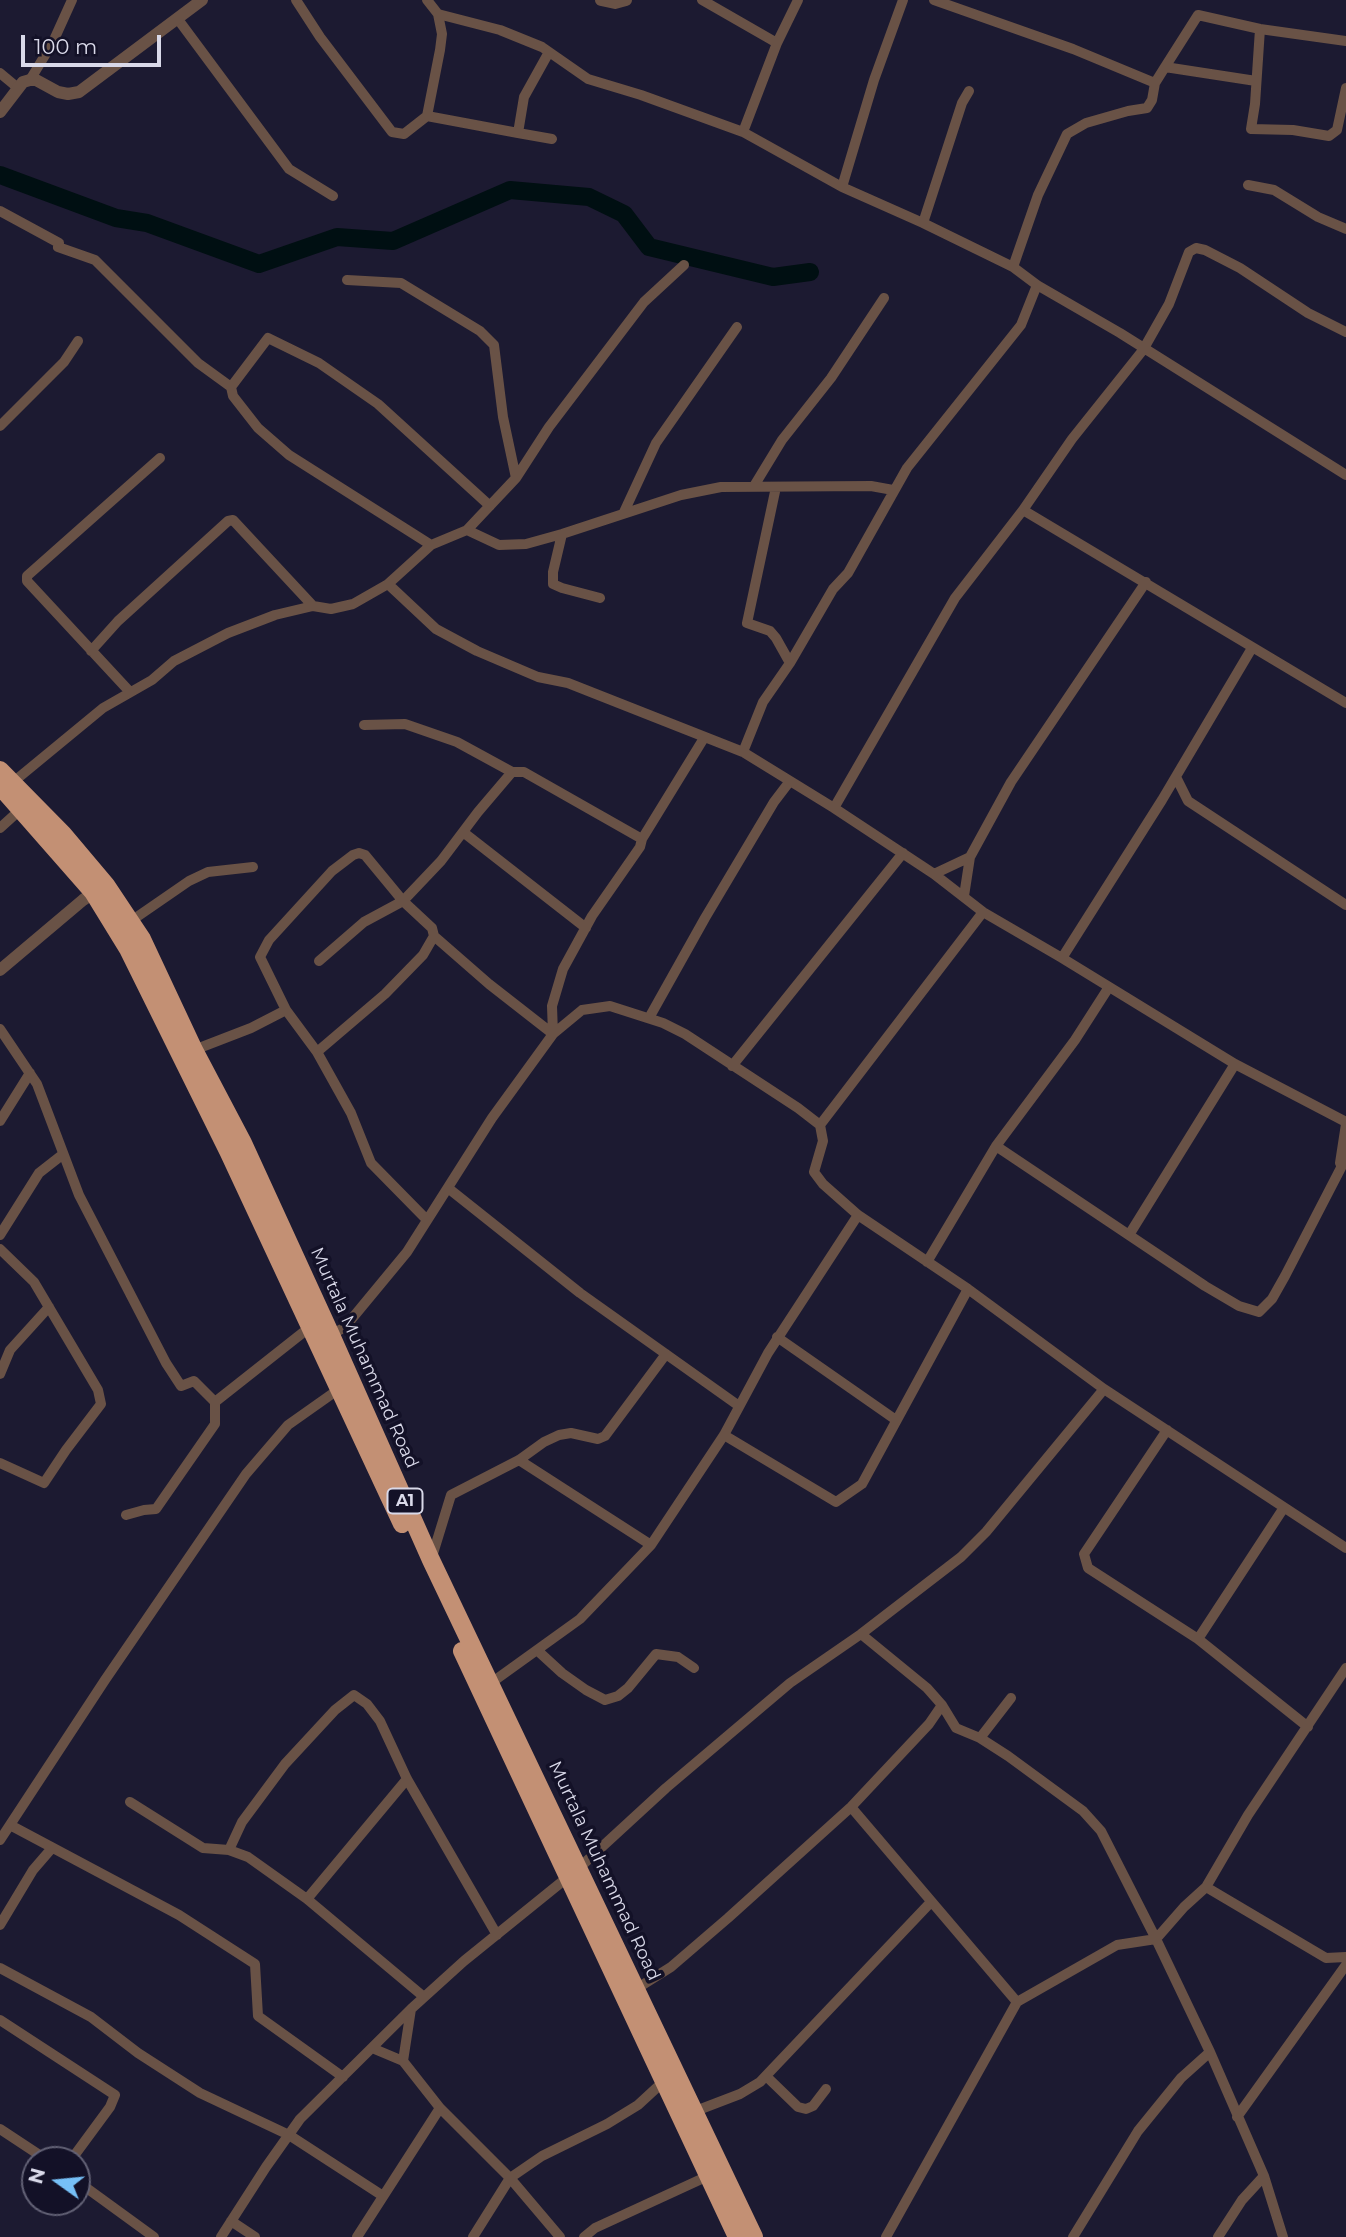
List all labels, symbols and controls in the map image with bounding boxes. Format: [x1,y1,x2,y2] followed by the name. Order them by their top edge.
[24,21,164,65] scale bar
[34,34,97,59] text: 100 m
[305,1244,423,1472] street label: Murtala Muhammad Road
[388,1488,422,1513] road number: A1
[544,1758,664,1984] street label: Murtala Muhammad Road
[21,2146,91,2216] north arrow
[24,2166,50,2186] text: N

